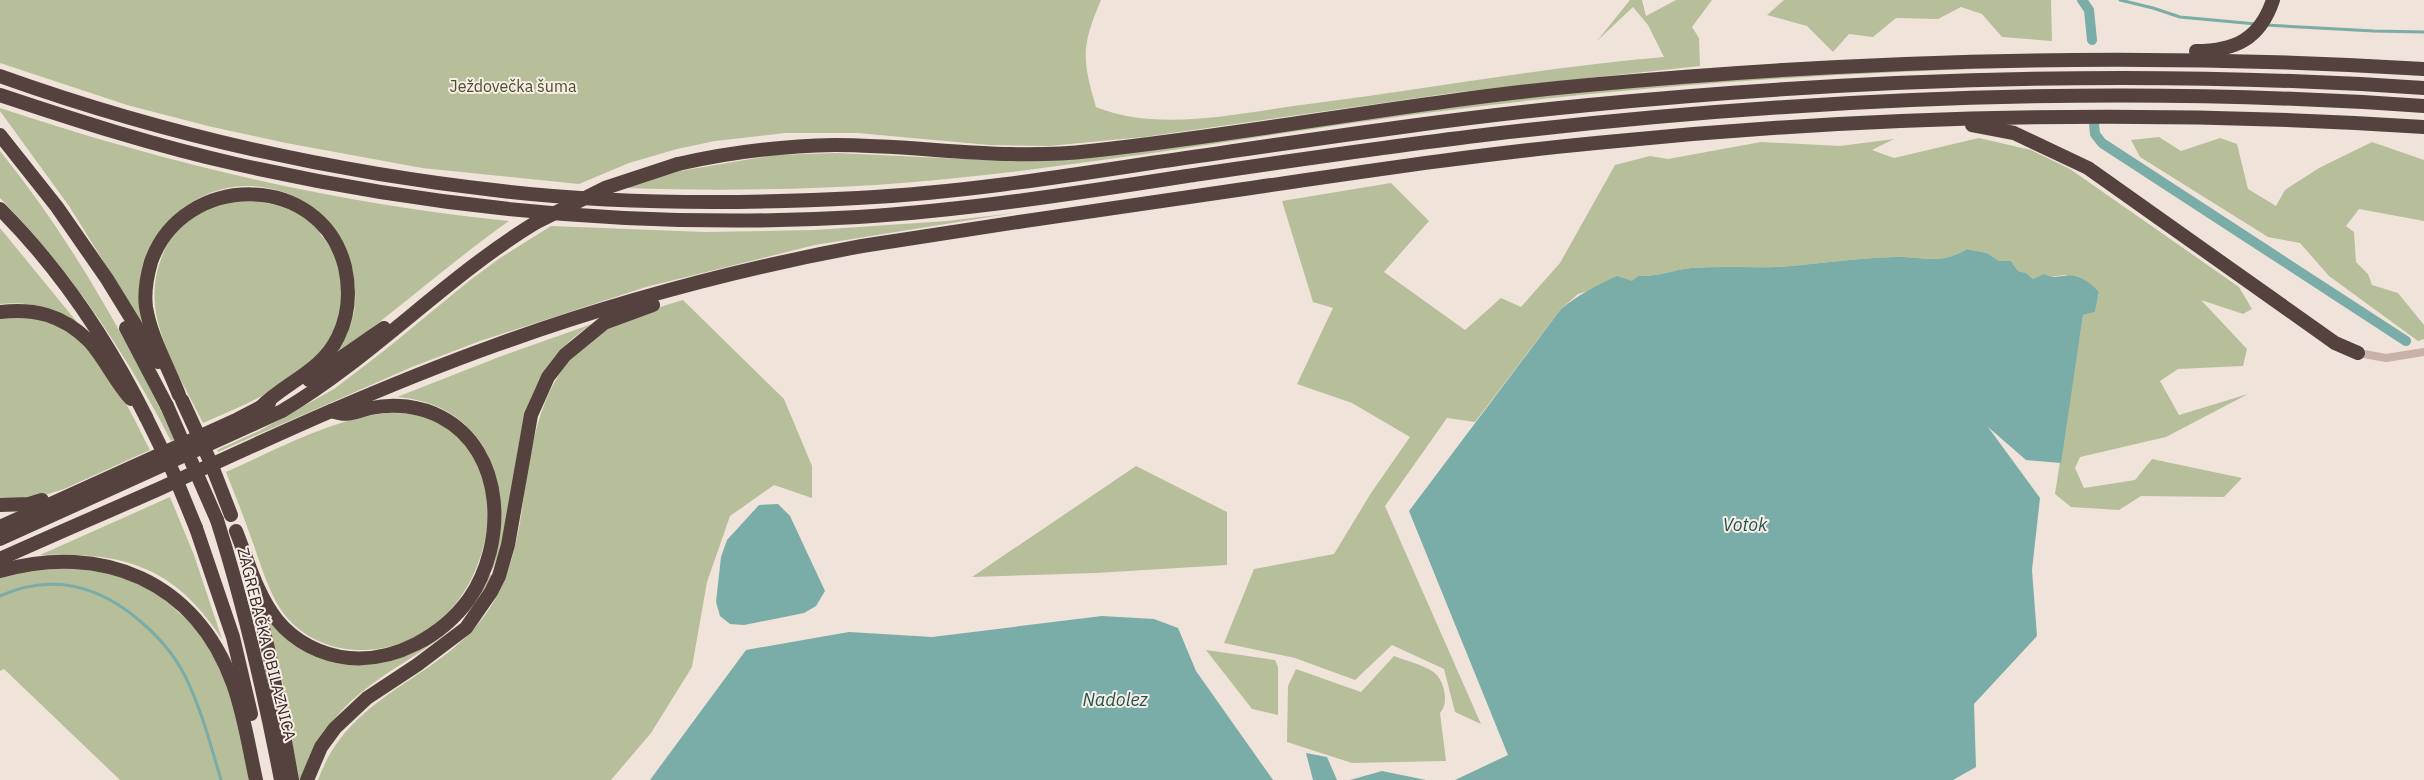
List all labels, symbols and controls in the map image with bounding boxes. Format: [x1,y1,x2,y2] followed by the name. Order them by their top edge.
[450,76,577,96] park label: Ježdovečka šuma
[1723,513,1768,536] water label: Votok
[233,545,302,743] street label: ZAGREBAČKA OBILAZNICA
[1082,688,1148,711] water label: Nadolez

